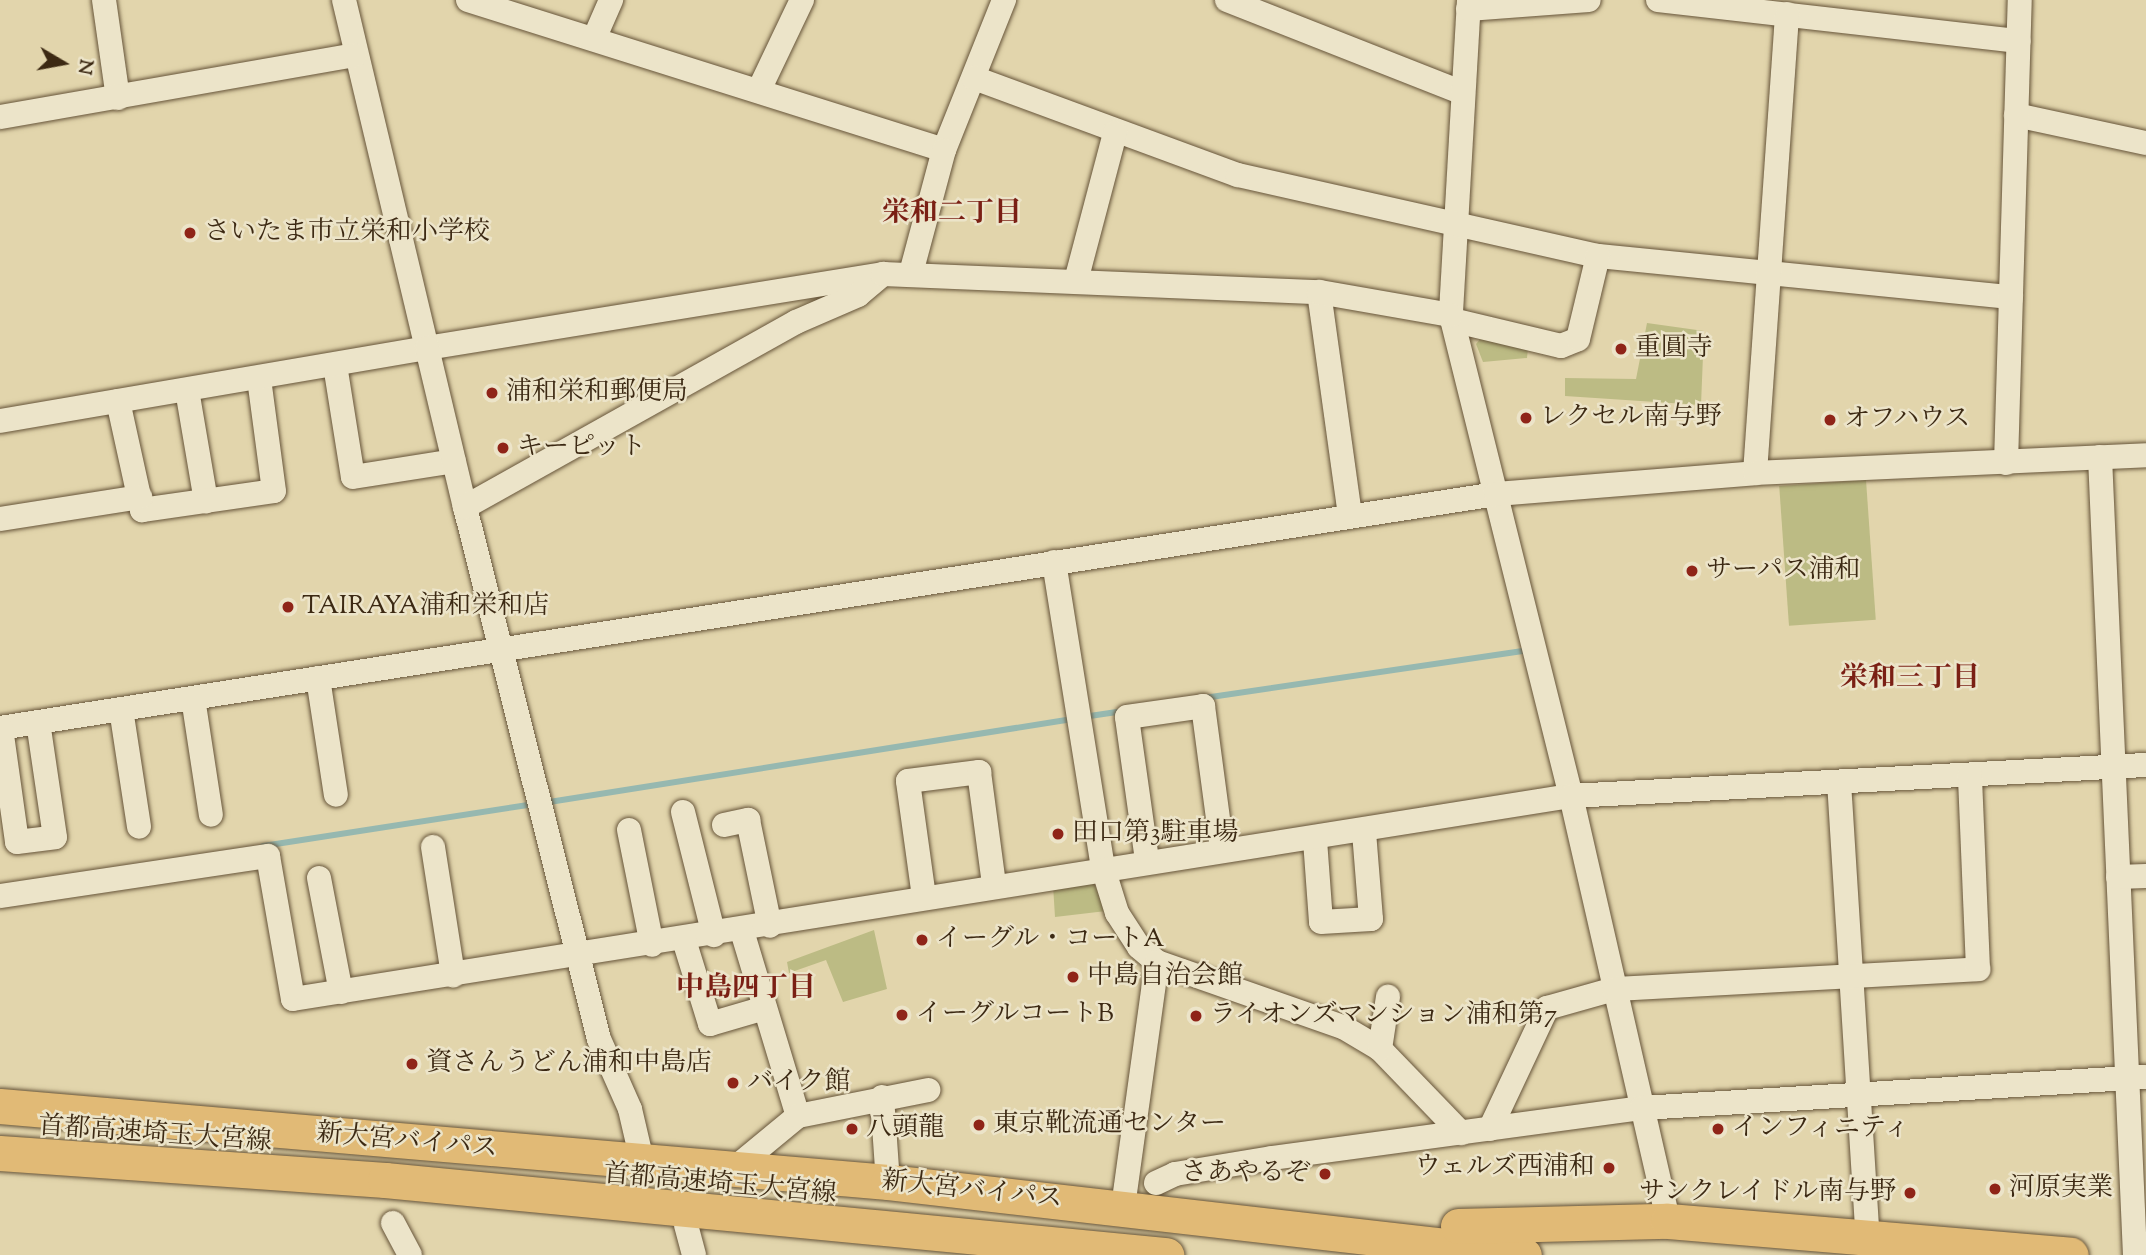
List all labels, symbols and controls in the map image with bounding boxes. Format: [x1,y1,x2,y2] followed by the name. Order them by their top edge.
[28,28,98,98] north arrow
[70,57,99,77] text: N
[882,197,1022,231] district label: 栄和二丁目
[204,217,490,249] place label: さいたま市立栄和小学校
[182,225,198,241] marker: さいたま市立栄和小学校
[1635,333,1713,365] place label: 重圓寺
[1613,341,1629,357] marker: 重圓寺
[506,377,688,409] place label: 浦和栄和郵便局
[484,385,500,401] marker: 浦和栄和郵便局
[1540,402,1722,434] place label: レクセル南与野
[1844,404,1974,436] place label: オフハウス
[1518,410,1534,426] marker: レクセル南与野
[1822,412,1838,428] marker: オフハウス
[517,432,647,464] place label: キーピット
[495,440,511,456] marker: キーピット
[1706,555,1862,587] place label: サーパス浦和
[1684,563,1700,579] marker: サーパス浦和
[302,591,550,623] place label: TAIRAYA浦和栄和店
[280,599,296,615] marker: TAIRAYA浦和栄和店
[1840,662,1980,696] district label: 栄和三丁目
[1072,818,1239,850] place label: 田口第3駐車場
[1050,826,1066,842] marker: 田口第3駐車場
[936,924,1165,956] place label: イーグル・コートA
[914,932,930,948] marker: イーグル・コートA
[1087,961,1243,993] place label: 中島自治会館
[1065,969,1081,985] marker: 中島自治会館
[676,972,816,1006] district label: 中島四丁目
[916,999,1114,1031] place label: イーグルコートB
[1210,1000,1561,1032] place label: ライオンズマンション浦和第7
[894,1007,910,1023] marker: イーグルコートB
[1188,1008,1204,1024] marker: ライオンズマンション浦和第7
[426,1048,712,1080] place label: 資さんうどん浦和中島店
[404,1056,420,1072] marker: 資さんうどん浦和中島店
[747,1067,851,1099] place label: バイク館
[725,1075,741,1091] marker: バイク館
[993,1109,1227,1141] place label: 東京靴流通センター
[37,1111,273,1159] street label: 首都高速埼玉大宮線
[866,1113,944,1145] place label: 八頭龍
[1732,1113,1914,1145] place label: インフィニティ
[971,1117,987,1133] marker: 東京靴流通センター
[315,1119,499,1165] street label: 新大宮バイパス
[844,1121,860,1137] marker: 八頭龍
[1710,1121,1726,1137] marker: インフィニティ
[1413,1152,1595,1184] place label: ウェルズ西浦和
[1181,1158,1311,1190] place label: さあやるぞ
[602,1159,838,1211] street label: 首都高速埼玉大宮線
[1601,1160,1617,1176] marker: ウェルズ西浦和
[880,1166,1064,1216] street label: 新大宮バイパス
[1317,1166,1333,1182] marker: さあやるぞ
[2009,1173,2113,1205] place label: 河原実業
[1636,1177,1896,1209] place label: サンクレイドル南与野
[1987,1181,2003,1197] marker: 河原実業
[1902,1185,1918,1201] marker: サンクレイドル南与野

